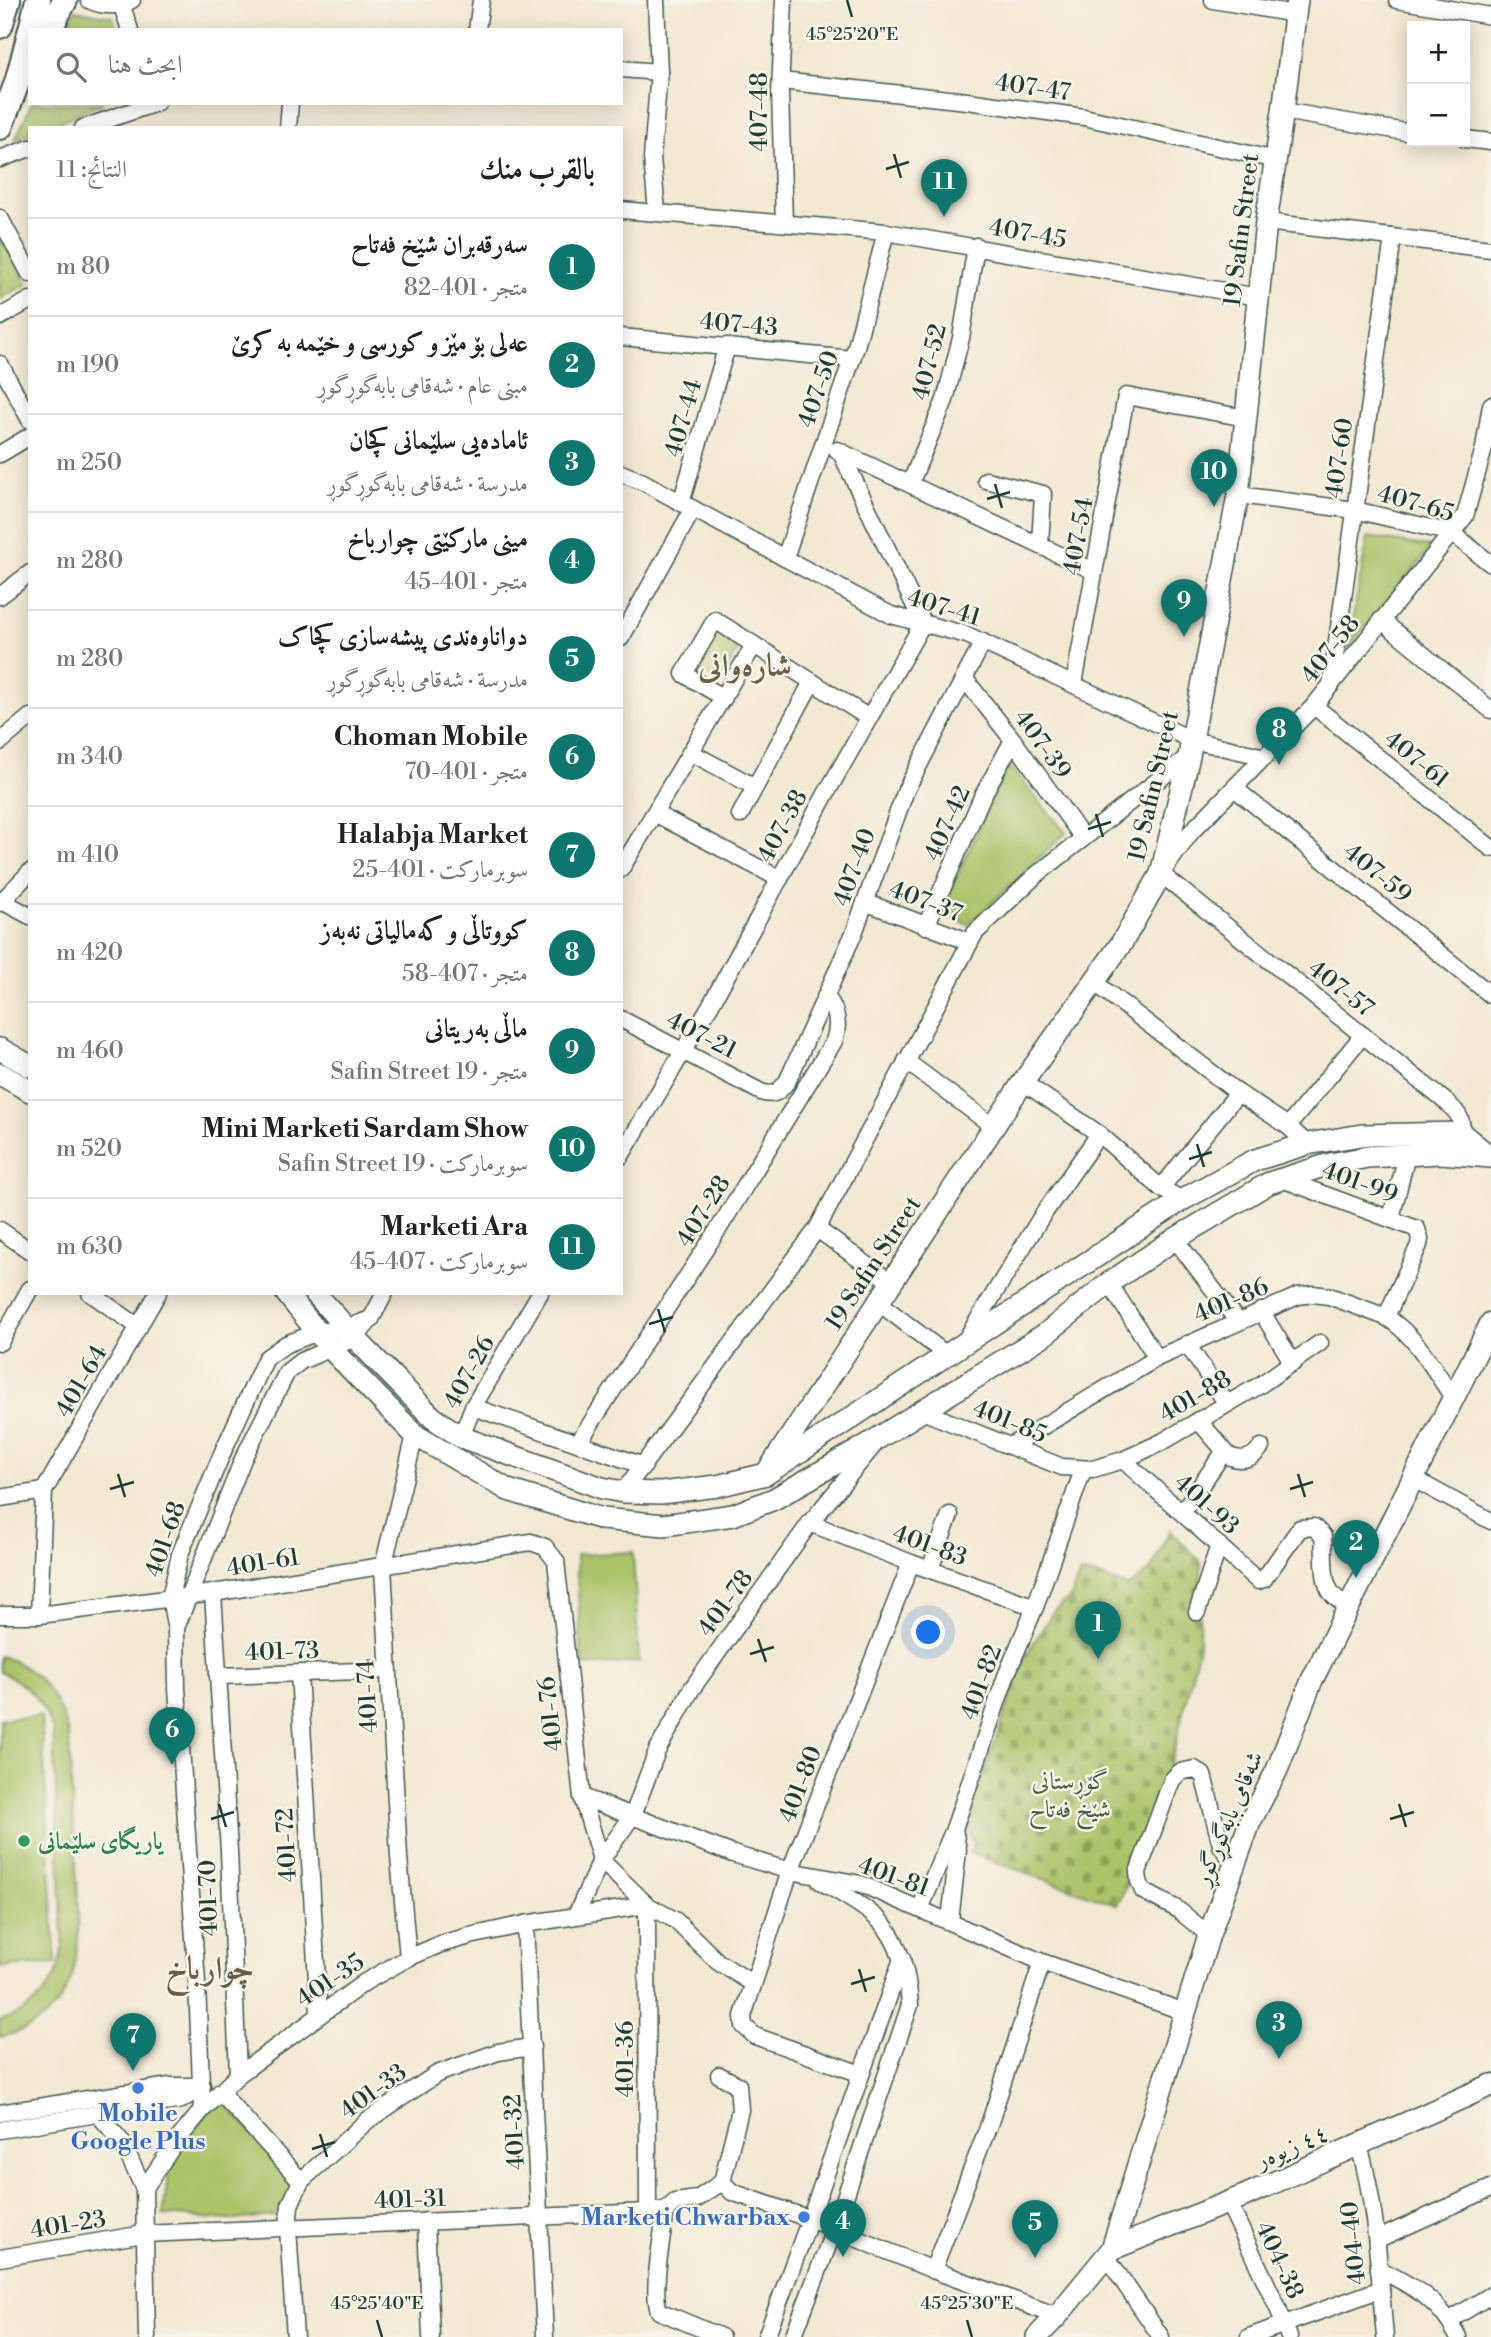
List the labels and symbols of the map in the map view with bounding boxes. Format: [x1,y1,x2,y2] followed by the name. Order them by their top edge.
[805,23,899,46] text: 45°25'20"E
[993,68,1073,108] street label: 407-47
[745,72,775,152] street label: 407-48
[1218,151,1266,308] street label: 19 Safin Street
[921,159,967,217] pin: 11
[987,212,1069,256] street label: 407-45
[699,307,779,343] street label: 407-43
[906,321,954,404] street label: 407-52
[792,347,846,432] street label: 407-50
[659,376,709,461] street label: 407-44
[1319,416,1360,500] street label: 407-60
[1191,449,1237,507] pin: 10
[1374,479,1458,529] street label: 407-65
[1057,495,1101,578] street label: 407-54
[1161,579,1207,637] pin: 9
[903,583,985,634] street label: 407-41
[1295,609,1367,690] street label: 407-58
[697,646,792,686] district label: شارەوانی
[1007,704,1077,785] street label: 407-39
[1122,707,1186,865] street label: 19 Safin Street
[1256,707,1302,765] pin: 8
[1378,725,1455,795] street label: 407-61
[918,781,978,865] street label: 407-42
[751,785,815,868] street label: 407-38
[827,824,883,910] street label: 407-40
[1337,837,1417,910] street label: 407-59
[885,874,966,929] street label: 407-37
[1302,954,1379,1024] street label: 407-57
[661,1005,742,1067] street label: 407-21
[1318,1155,1402,1210] street label: 401-99
[670,1170,738,1253] street label: 407-28
[819,1190,929,1336] street label: 19 Safin Street
[1189,1272,1273,1330] street label: 401-86
[438,1331,502,1414] street label: 407-26
[49,1340,114,1423] street label: 401-64
[1154,1364,1237,1430] street label: 401-88
[968,1394,1051,1450] street label: 401-85
[1168,1468,1245,1542] street label: 401-93
[139,1497,193,1581] street label: 401-68
[888,1519,971,1573] street label: 401-83
[1333,1520,1379,1578] pin: 2
[225,1542,302,1584] street label: 401-61
[691,1564,760,1643] street label: 401-78
[1075,1601,1121,1659] pin: 1
[911,1615,945,1649] your location
[244,1636,320,1668] street label: 401-73
[955,1641,1009,1724] street label: 401-82
[351,1658,385,1734] street label: 401-74
[532,1675,570,1753] street label: 401-76
[149,1707,195,1765] pin: 6
[773,1742,829,1827] street label: 401-80
[1186,1747,1273,1893] street label: شەقامی بابەگوڕگوڕ
[1029,1767,1111,1830] park label: گۆڕستانی شێخ فەتاح
[270,1807,304,1883] street label: 401-72
[37,1825,164,1857] place label: یاریگای سلێمانی
[16,1833,32,1849] marker: یاریگای سلێمانی
[854,1850,934,1904] street label: 401-81
[193,1859,225,1937] street label: 401-70
[291,1947,370,2014] street label: 401-35
[166,1949,254,1997] district label: چوارباخ
[1256,2001,1302,2059] pin: 3
[110,2013,156,2071] pin: 7
[611,2020,641,2098] street label: 401-36
[334,2057,413,2126] street label: 401-33
[130,2080,146,2096] marker: Mobile Google Plus
[498,2093,532,2171] street label: 401-32
[70,2099,206,2157] place label: Mobile Google Plus
[1249,2118,1334,2177] street label: ٤٤ زیوەر
[373,2184,447,2216] street label: 401-31
[820,2199,866,2257] pin: 4
[1335,2199,1373,2286] street label: 404-40
[1012,2200,1058,2258] pin: 5
[580,2203,790,2233] place label: Marketi Chwarbax
[28,2204,108,2246] street label: 401-23
[796,2209,812,2225] marker: Marketi Chwarbax
[1248,2217,1310,2304] street label: 404-38
[330,2292,424,2315] text: 45°25'40"E
[921,2292,1013,2315] text: 45°25'30"E

